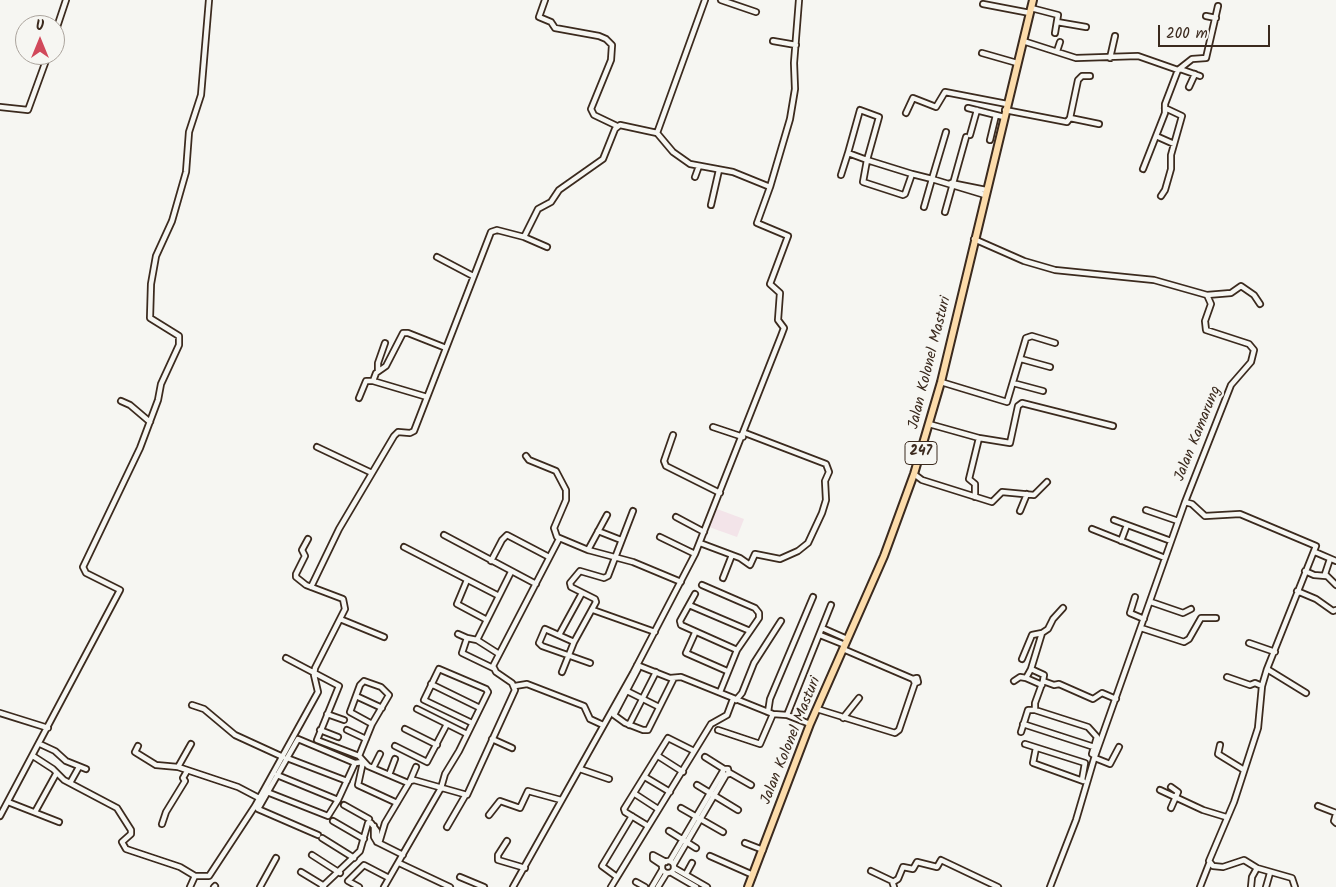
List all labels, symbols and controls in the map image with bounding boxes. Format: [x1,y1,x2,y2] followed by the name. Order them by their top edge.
[15,15,65,65] north arrow
[36,15,44,37] text: U
[1161,15,1274,47] scale bar
[1166,22,1208,46] text: 200 m
[906,295,956,431] street label: Jalan Kolonel Masturi
[1172,384,1226,484] street label: Jalan Kamarung
[905,442,937,464] road number: 247
[758,675,826,807] street label: Jalan Kolonel Masturi

